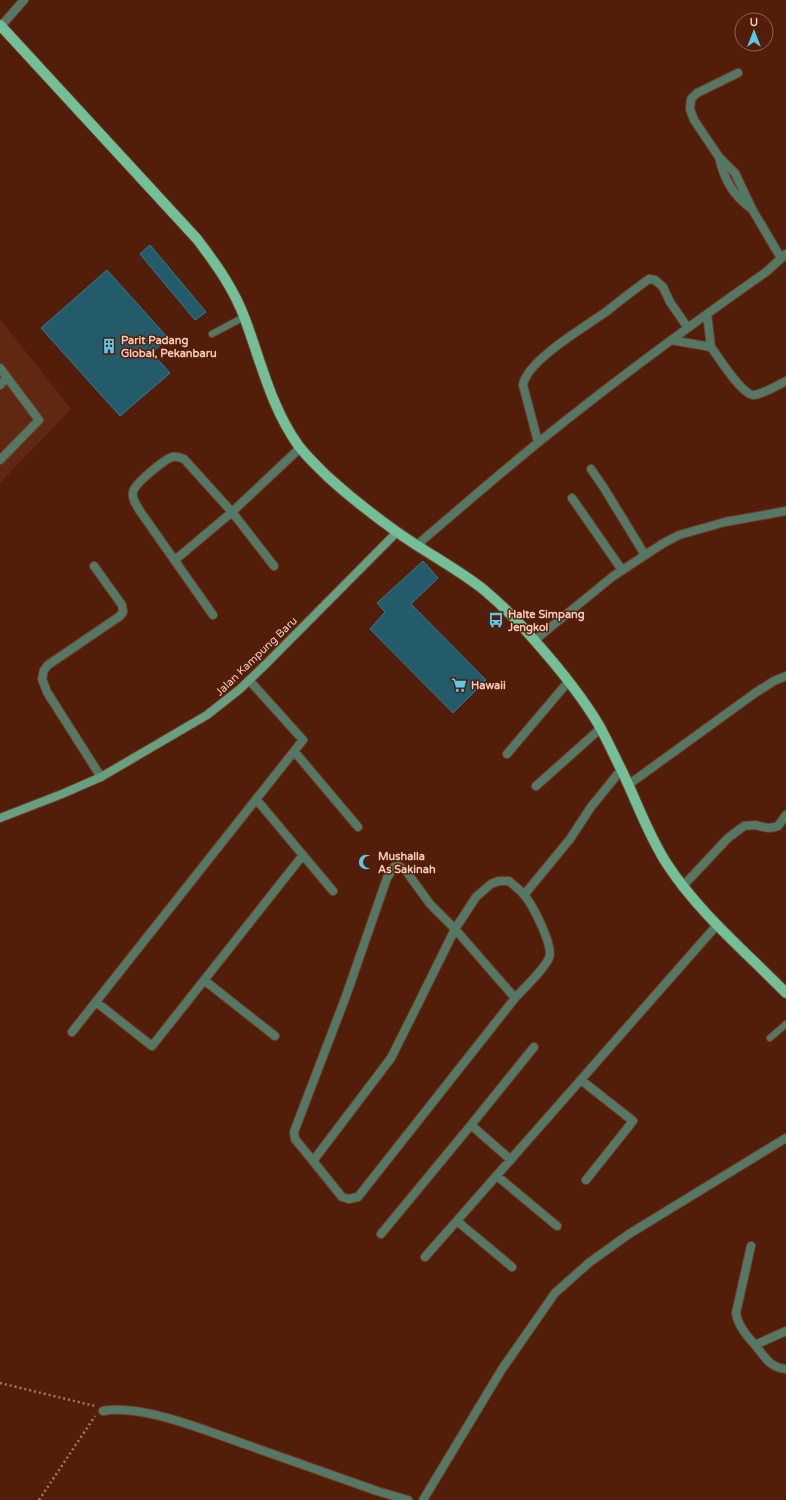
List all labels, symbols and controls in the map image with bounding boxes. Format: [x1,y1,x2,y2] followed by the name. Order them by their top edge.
[734,12,774,52] north arrow
[750,16,758,29] text: U
[121,334,217,360] place label: Parit Padang Global, Pekanbaru
[100,337,118,355] building icon: Parit Padang Global, Pekanbaru
[507,608,585,635] place label: Halte Simpang Jengkol
[487,611,505,629] bus stop icon: Halte Simpang Jengkol
[213,614,300,699] street label: Jalan Kampung Baru
[450,676,468,694] supermarket icon: Hawaii
[471,679,506,692] place label: Hawaii
[378,850,436,876] place label: Mushalla As Sakinah
[357,853,375,871] mosque icon: Mushalla As Sakinah

